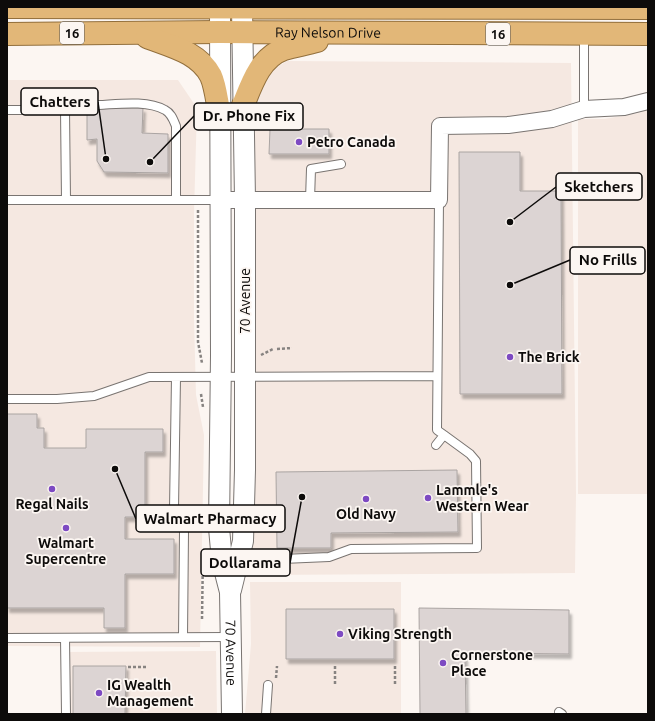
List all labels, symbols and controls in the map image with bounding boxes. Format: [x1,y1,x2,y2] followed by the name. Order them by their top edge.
[60,22,84,44] road number: 16
[486,23,510,45] road number: 16
[275,24,381,41] street label: Ray Nelson Drive
[21,88,98,115] callout: Chatters
[29,93,91,110] text: Chatters
[194,103,303,130] callout: Dr. Phone Fix
[203,107,295,124] text: Dr. Phone Fix
[307,134,396,150] place label: Petro Canada
[294,137,304,147] marker: Petro Canada
[556,173,642,200] callout: Sketchers
[564,178,634,195] text: Sketchers
[570,247,645,274] callout: No Frills
[579,251,637,268] text: No Frills
[237,268,253,334] street label: 70 Avenue
[518,349,580,365] place label: The Brick
[505,352,515,362] marker: The Brick
[436,482,529,514] place label: Lammle's Western Wear
[47,484,57,494] marker: Regal Nails
[423,493,433,503] marker: Lammle's Western Wear
[361,494,371,504] marker: Old Navy
[15,496,89,512] place label: Regal Nails
[136,505,285,532] callout: Walmart Pharmacy
[336,506,397,522] place label: Old Navy
[144,510,276,527] text: Walmart Pharmacy
[61,523,71,533] marker: Walmart Supercentre
[26,535,106,567] place label: Walmart Supercentre
[201,549,290,576] callout: Dollarama
[209,554,281,571] text: Dollarama
[222,620,240,686] street label: 70 Avenue
[348,626,452,642] place label: Viking Strength
[335,629,345,639] marker: Viking Strength
[451,647,533,679] place label: Cornerstone Place
[438,658,448,668] marker: Cornerstone Place
[107,677,194,709] place label: IG Wealth Management
[94,688,104,698] marker: IG Wealth Management

